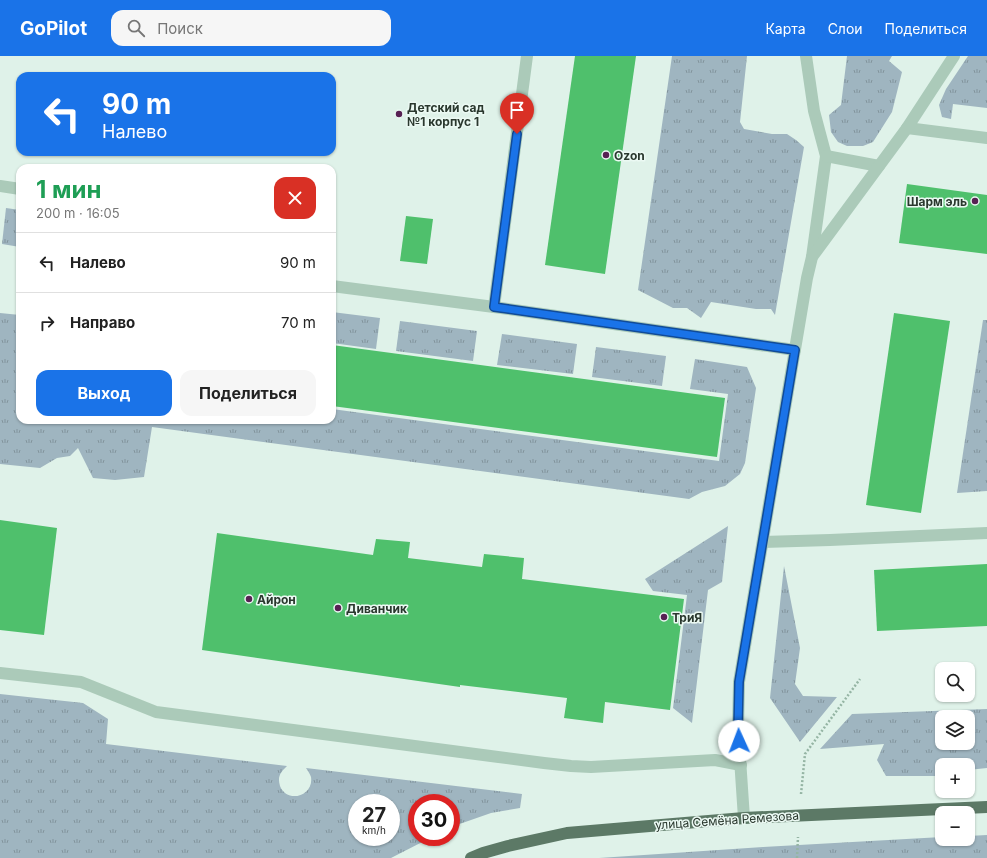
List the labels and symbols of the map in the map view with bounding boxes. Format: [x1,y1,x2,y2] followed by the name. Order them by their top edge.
[500,93,534,134] pin
[407,100,484,129] place label: Детский сад №1 корпус 1
[394,109,404,119] marker: Детский сад №1 корпус 1
[614,148,645,163] place label: Ozon
[601,150,611,160] marker: Ozon
[907,194,967,209] place label: Шарм эль
[970,196,980,206] marker: Шарм эль
[257,592,296,607] place label: Айрон
[244,594,254,604] marker: Айрон
[346,601,407,616] place label: Диванчик
[333,603,343,613] marker: Диванчик
[672,610,702,625] place label: ТриЯ
[659,612,669,622] marker: ТриЯ
[718,720,760,762] position arrow
[408,794,460,846] speed limit sign: 30
[655,807,799,833] street label: улица Семёна Ремезова

